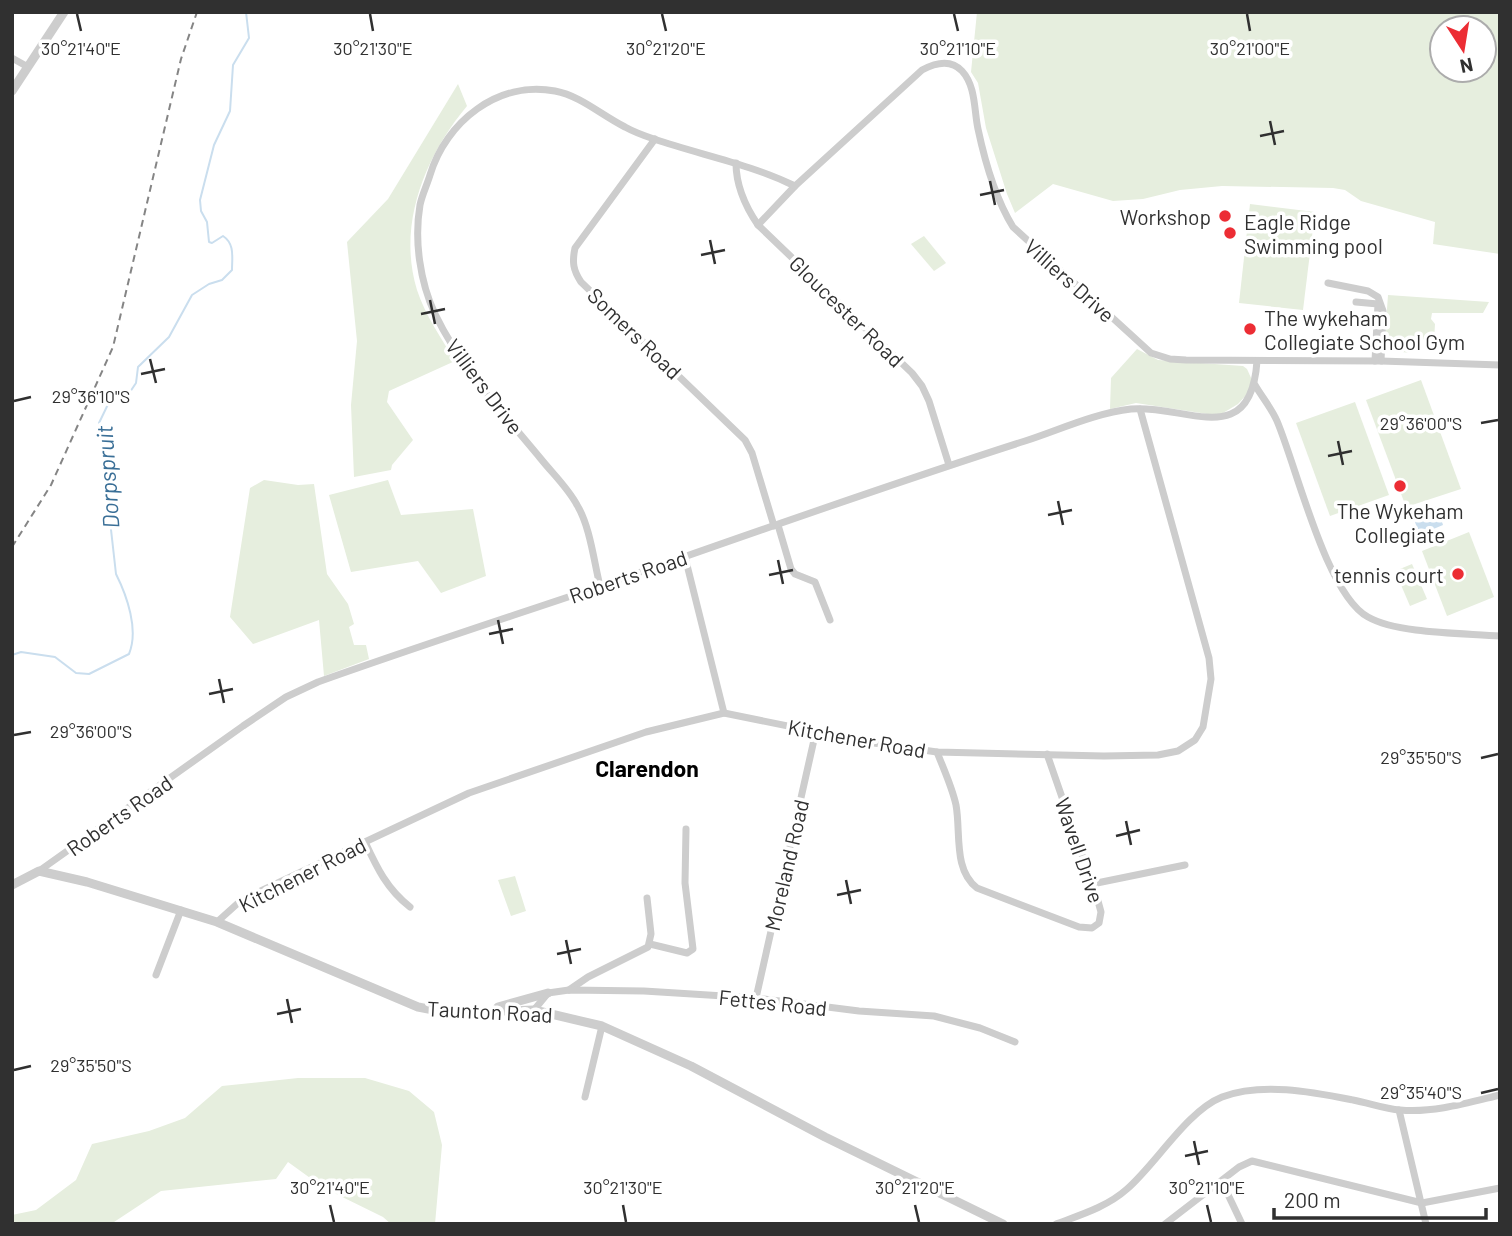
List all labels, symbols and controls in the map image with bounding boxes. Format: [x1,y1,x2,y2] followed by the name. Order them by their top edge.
[1428,14,1498,84] north arrow
[41,37,121,59] text: 30°21'40"E
[333,37,413,59] text: 30°21'30"E
[626,37,706,59] text: 30°21'20"E
[920,37,996,59] text: 30°21'10"E
[1210,37,1290,59] text: 30°21'00"E
[1458,54,1475,79] text: N
[1120,204,1211,229] place label: Workshop
[1217,208,1233,224] marker: Workshop
[1244,209,1383,258] place label: Eagle Ridge Swimming pool
[1222,225,1238,241] marker: Eagle Ridge Swimming pool
[1020,233,1120,327] street label: Villiers Drive
[785,250,909,372] street label: Gloucester Road
[583,282,687,384] street label: Somers Road
[1264,305,1465,354] place label: The wykeham Collegiate School Gym
[1242,321,1258,337] marker: The wykeham Collegiate School Gym
[441,334,529,438] street label: Villiers Drive
[52,385,130,407] text: 29°36'10"S
[1380,412,1462,434] text: 29°36'00"S
[89,424,125,530] water label: Dorpspruit
[1392,478,1408,494] marker: The Wykeham Collegiate
[1336,498,1464,547] place label: The Wykeham Collegiate
[566,544,690,608] street label: Roberts Road
[1334,562,1444,587] place label: tennis court
[1450,566,1466,582] marker: tennis court
[786,714,928,762] street label: Kitchener Road
[50,720,132,742] text: 29°36'00"S
[1380,746,1462,768] text: 29°35'50"S
[595,754,699,782] district label: Clarendon
[61,769,177,861] street label: Roberts Road
[1050,794,1110,906] street label: Wavell Drive
[759,797,813,933] street label: Moreland Road
[234,831,370,917] street label: Kitchener Road
[718,984,828,1020] street label: Fettes Road
[427,995,553,1027] street label: Taunton Road
[50,1054,132,1076] text: 29°35'50"S
[1380,1081,1462,1103] text: 29°35'40"S
[290,1176,370,1198] text: 30°21'40"E
[583,1176,663,1198] text: 30°21'30"E
[875,1176,955,1198] text: 30°21'20"E
[1169,1176,1245,1198] text: 30°21'10"E
[1274,1176,1486,1220] scale bar
[1284,1187,1341,1212] text: 200 m

